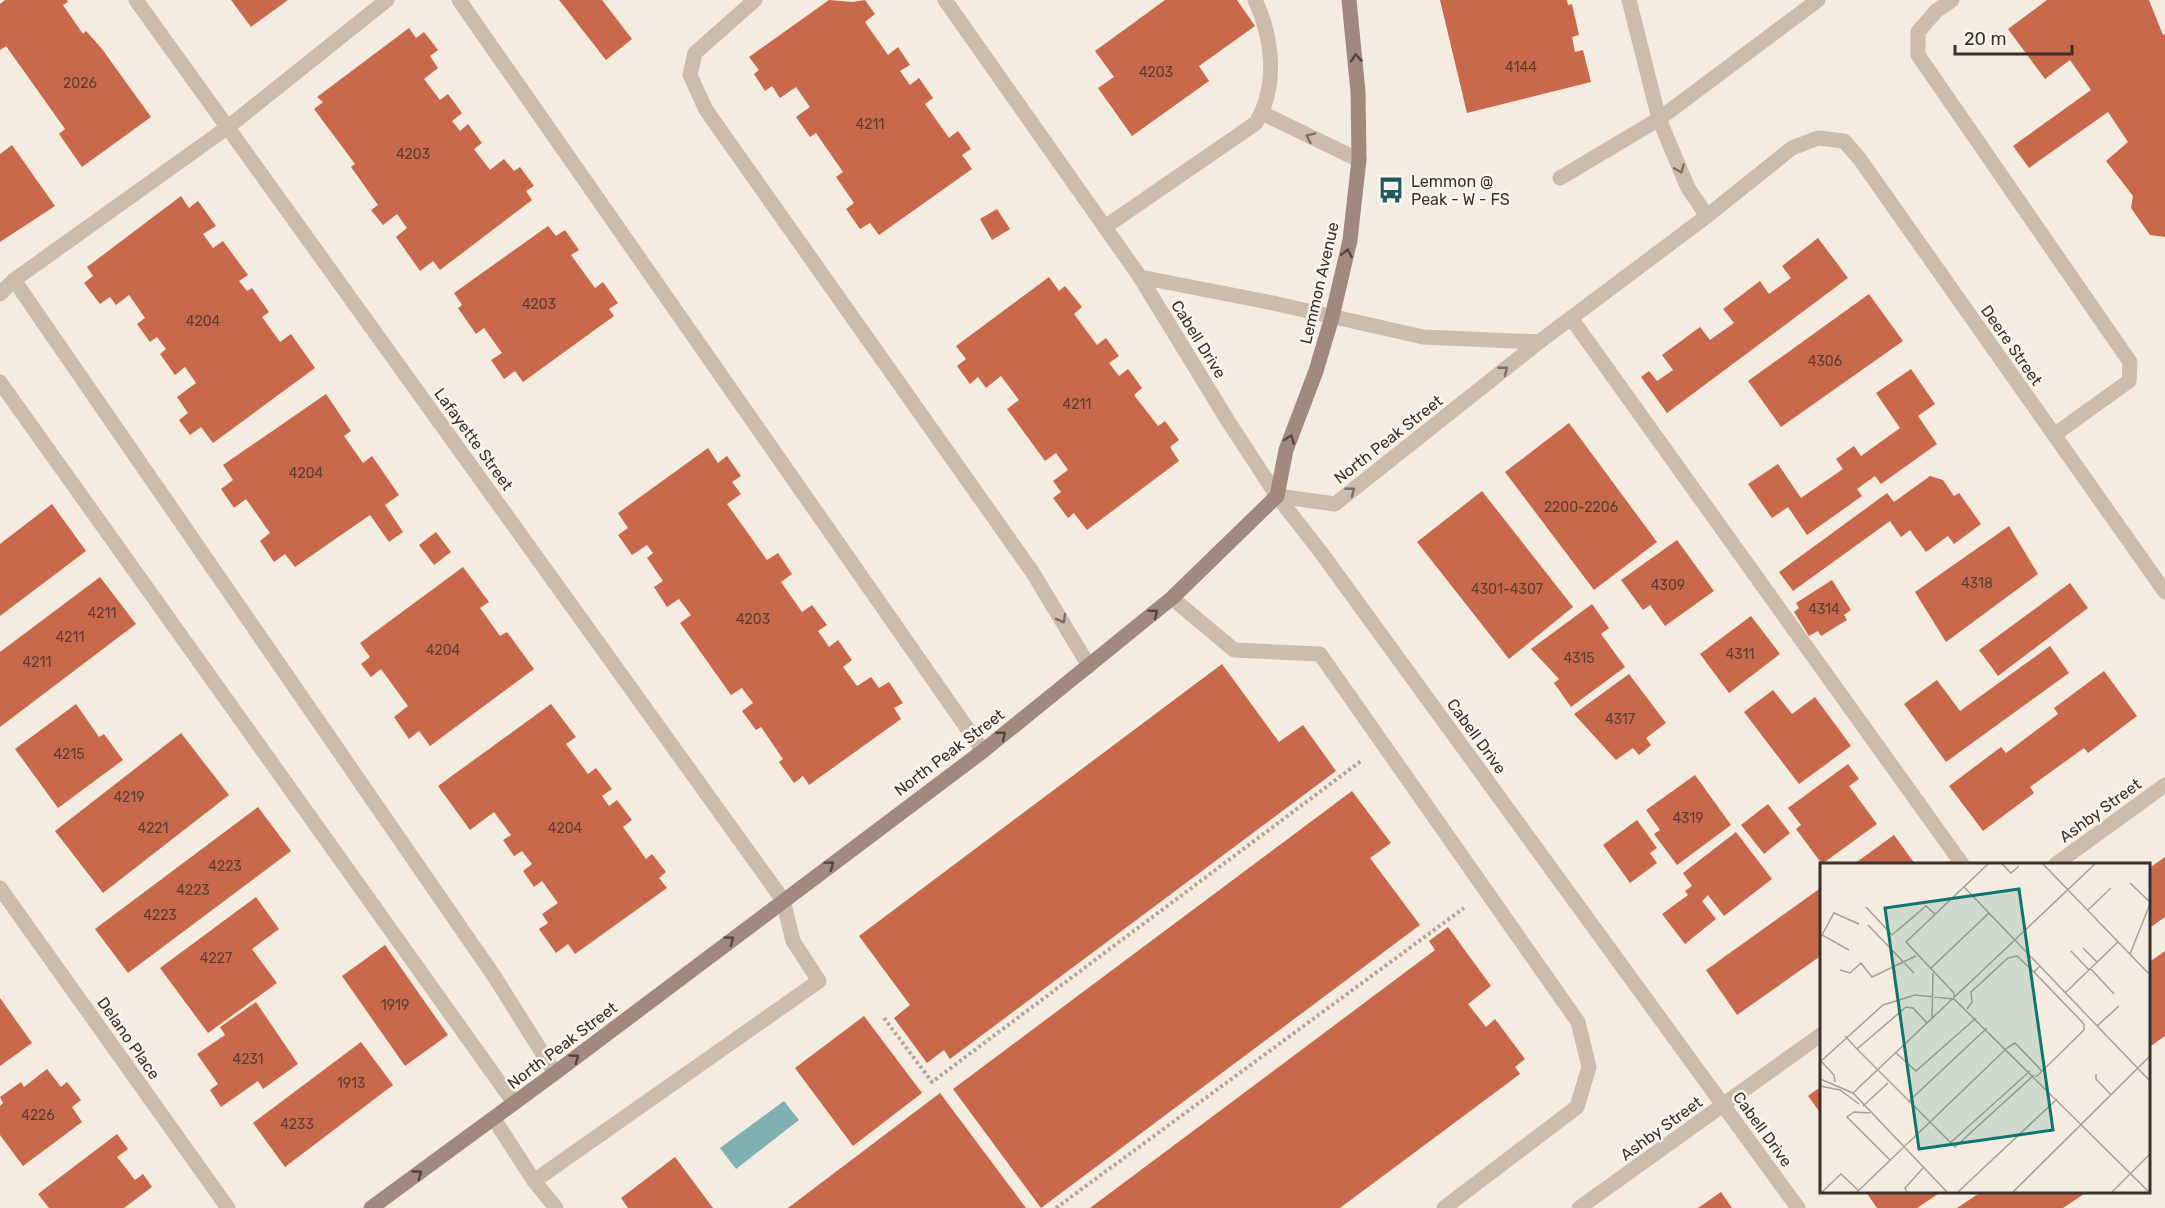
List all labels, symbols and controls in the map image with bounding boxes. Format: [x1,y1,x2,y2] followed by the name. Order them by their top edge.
[1955,18,2072,56] scale bar
[1964,28,2006,50] text: 20 m
[1349,54,1362,63] one-way arrow
[1505,59,1537,76] house number: 4144
[1139,64,1173,81] house number: 4203
[63,75,97,92] house number: 2026
[856,116,884,133] house number: 4211
[1306,133,1317,145] one-way arrow
[396,146,430,163] house number: 4203
[1673,163,1685,174] one-way arrow
[1411,172,1510,209] place label: Lemmon @ Peak - W - FS
[1376,175,1406,205] bus stop icon: Lemmon @ Peak - W - FS
[1296,220,1343,346] street label: Lemmon Avenue
[1339,248,1352,258] one-way arrow
[522,296,556,313] house number: 4203
[1167,297,1230,382] street label: Cabell Drive
[1977,301,2046,389] street label: Deere Street
[186,313,221,330] house number: 4204
[1808,353,1842,370] house number: 4306
[1498,366,1509,377] one-way arrow
[430,385,517,494] street label: Lafayette Street
[1330,391,1446,488] street label: North Peak Street
[1063,396,1091,413] house number: 4211
[1283,434,1296,445] one-way arrow
[289,465,324,482] house number: 4204
[1345,487,1356,498] one-way arrow
[1544,499,1618,516] house number: 2200-2206
[1961,575,1993,592] house number: 4318
[1651,577,1685,594] house number: 4309
[1471,581,1543,598] house number: 4301-4307
[1808,601,1840,618] house number: 4314
[88,605,116,622] house number: 4211
[1147,609,1158,620] one-way arrow
[736,611,770,628] house number: 4203
[1055,613,1066,623] one-way arrow
[56,629,84,646] house number: 4211
[426,642,461,659] house number: 4204
[1726,646,1754,663] house number: 4311
[1563,650,1595,667] house number: 4315
[23,654,51,671] house number: 4211
[1443,695,1510,778] street label: Cabell Drive
[891,705,1008,800] street label: North Peak Street
[1605,711,1635,728] house number: 4317
[995,732,1006,743] one-way arrow
[53,746,85,763] house number: 4215
[2056,774,2145,846] street label: Ashby Street
[113,789,145,806] house number: 4219
[1672,810,1704,827] house number: 4319
[137,820,169,837] house number: 4221
[548,820,583,837] house number: 4204
[208,858,242,875] house number: 4223
[823,861,834,872] one-way arrow
[1820,863,2150,1193] inset map
[176,882,210,899] house number: 4223
[143,907,177,924] house number: 4223
[724,936,735,947] one-way arrow
[200,950,232,967] house number: 4227
[93,993,164,1083] street label: Delano Place
[381,997,409,1014] house number: 1919
[504,998,621,1093] street label: North Peak Street
[232,1051,264,1068] house number: 4231
[568,1054,579,1065] one-way arrow
[337,1075,365,1092] house number: 1913
[1729,1088,1796,1171] street label: Cabell Drive
[1617,1092,1706,1164] street label: Ashby Street
[21,1107,55,1124] house number: 4226
[280,1116,314,1133] house number: 4233
[412,1170,423,1181] one-way arrow

